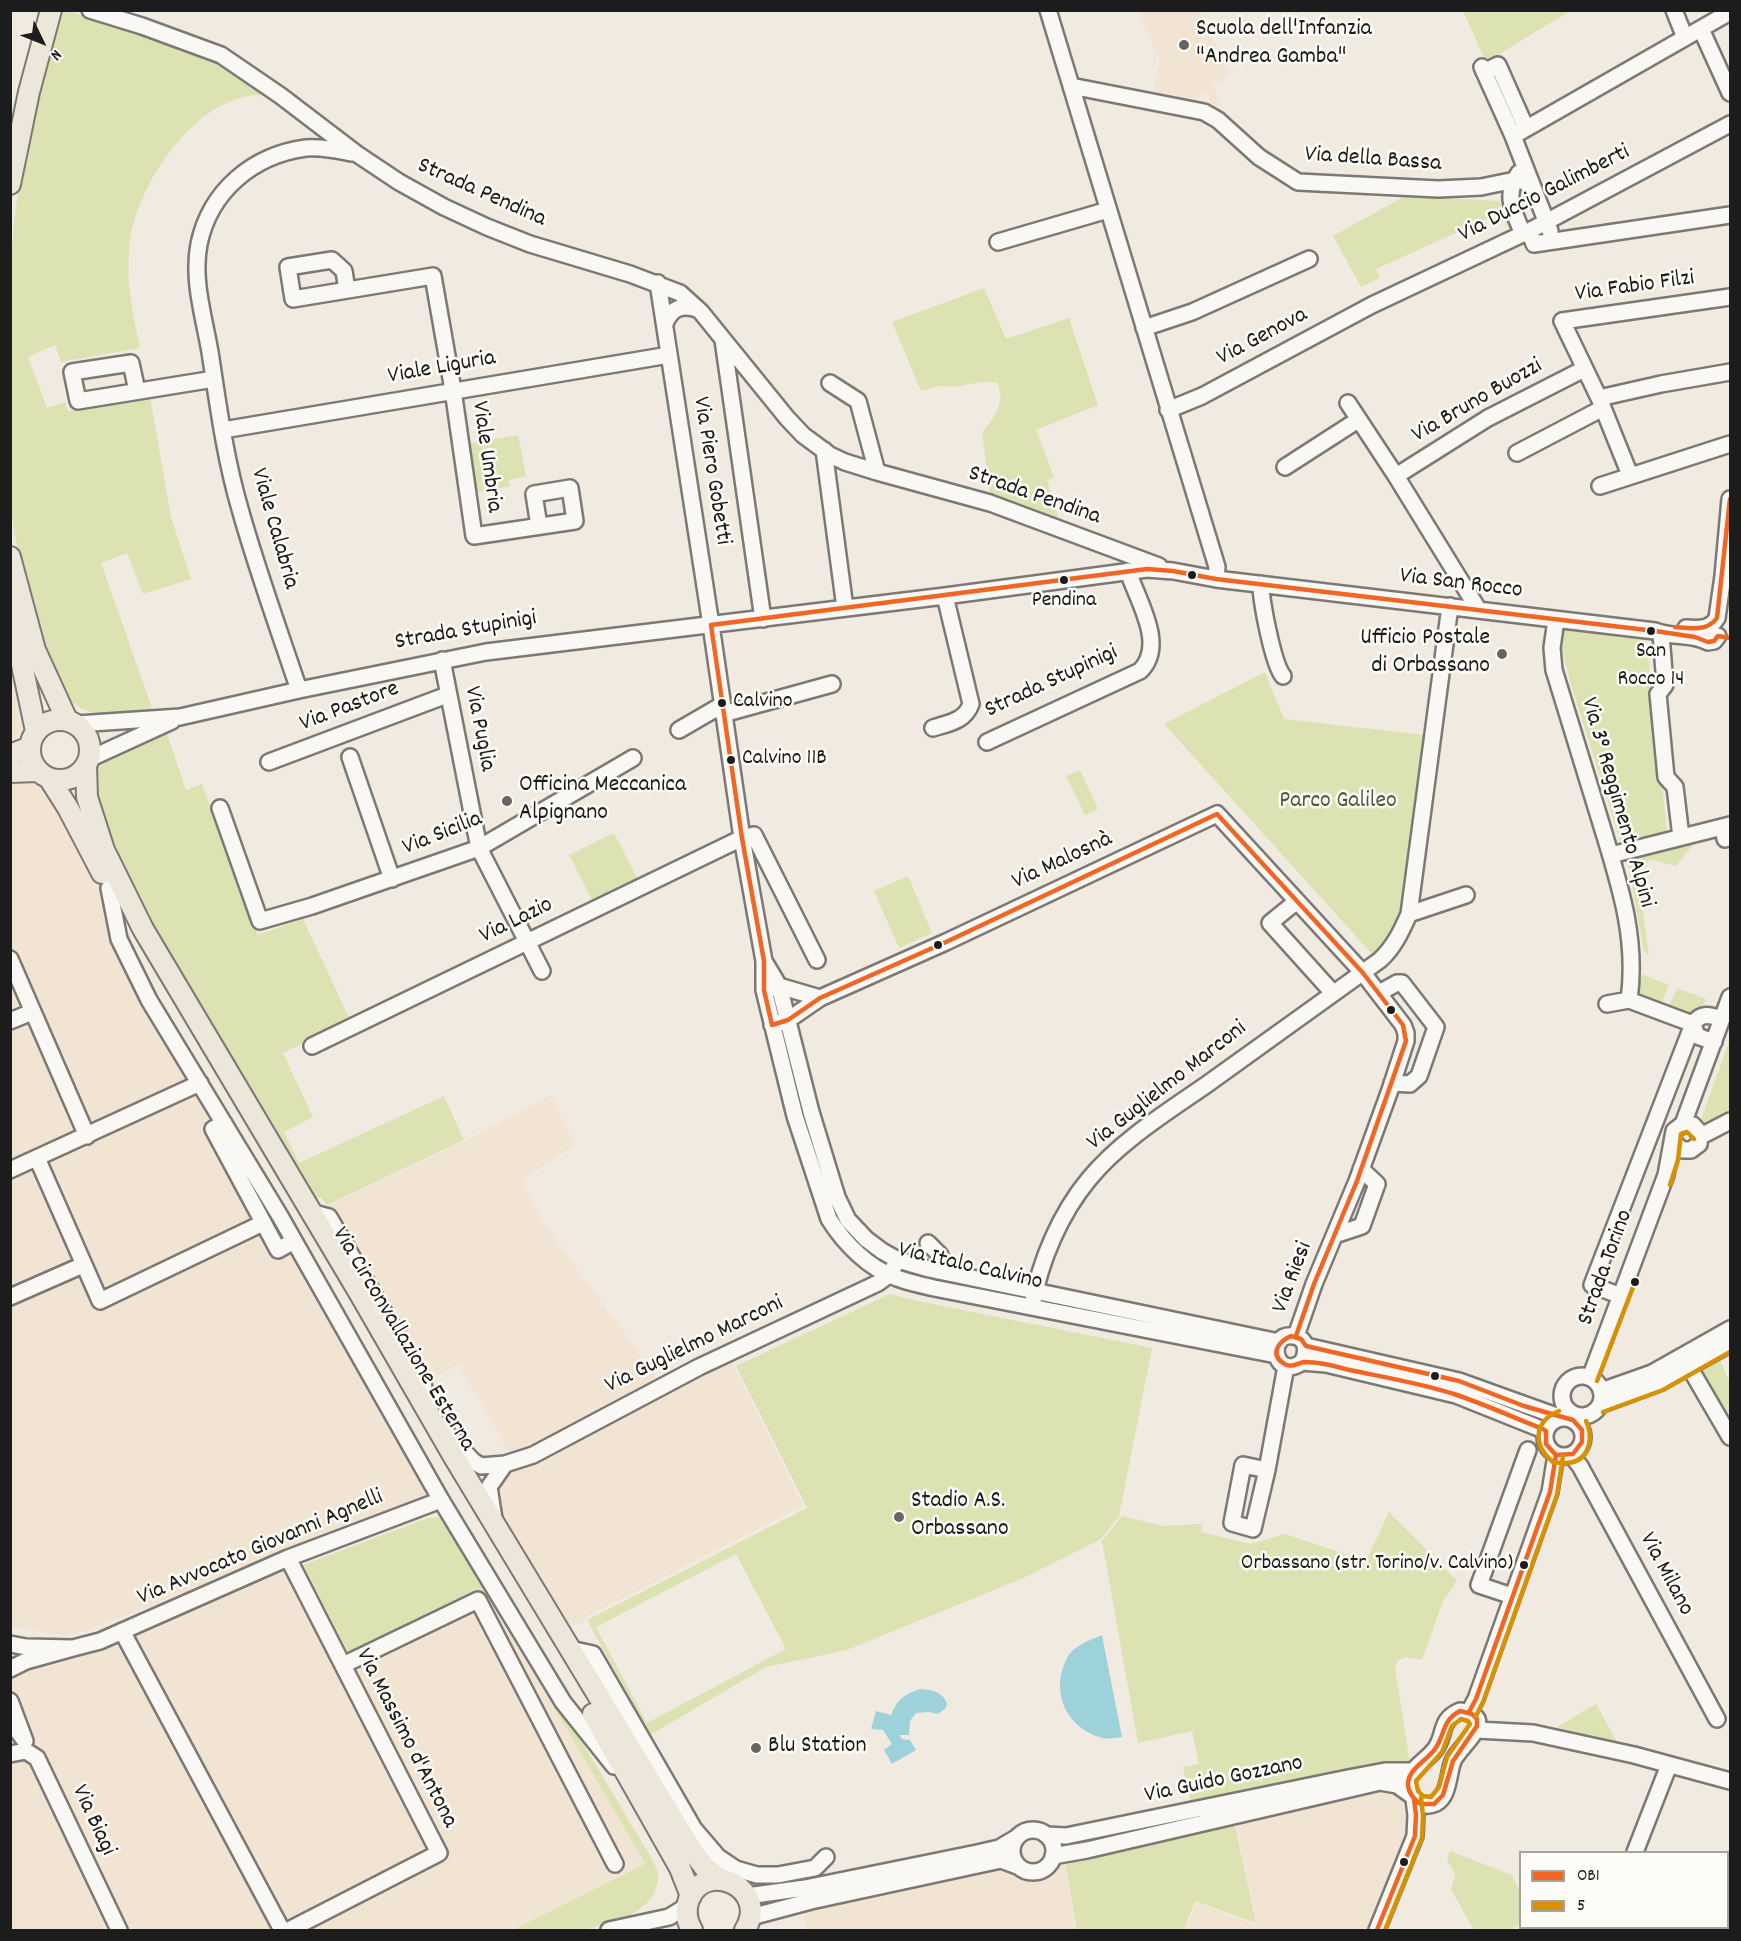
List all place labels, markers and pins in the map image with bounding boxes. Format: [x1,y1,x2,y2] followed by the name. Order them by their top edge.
[1196,17,1372,73] place label: Scuola dell'Infanzia "Andrea Gamba"
[1177,38,1191,52] marker: Scuola dell'Infanzia "Andrea Gamba"
[1186,569,1198,581] unlabelled marker
[1058,574,1070,586] marker: Pendina
[1032,589,1096,615] place label: Pendina
[1645,625,1657,637] marker: San Rocco 14
[1360,626,1490,682] place label: Ufficio Postale di Orbassano
[1618,640,1684,692] place label: San Rocco 14
[1495,647,1509,661] marker: Ufficio Postale di Orbassano
[733,690,793,716] place label: Calvino
[716,697,728,709] marker: Calvino
[742,747,827,773] place label: Calvino 11B
[725,754,737,766] marker: Calvino 11B
[519,773,686,829] place label: Officina Meccanica Alpignano
[500,794,514,808] marker: Officina Meccanica Alpignano
[932,939,944,951] unlabelled marker
[1385,1004,1397,1016] unlabelled marker
[1629,1276,1641,1288] unlabelled marker
[1429,1370,1441,1382] unlabelled marker
[911,1489,1009,1545] place label: Stadio A.S. Orbassano
[892,1510,906,1524] marker: Stadio A.S. Orbassano
[1241,1552,1513,1578] place label: Orbassano (str. Torino/v. Calvino)
[1518,1559,1530,1571] marker: Orbassano (str. Torino/v. Calvino)
[768,1734,867,1762] place label: Blu Station
[749,1741,763,1755] marker: Blu Station
[1398,1856,1410,1868] unlabelled marker

